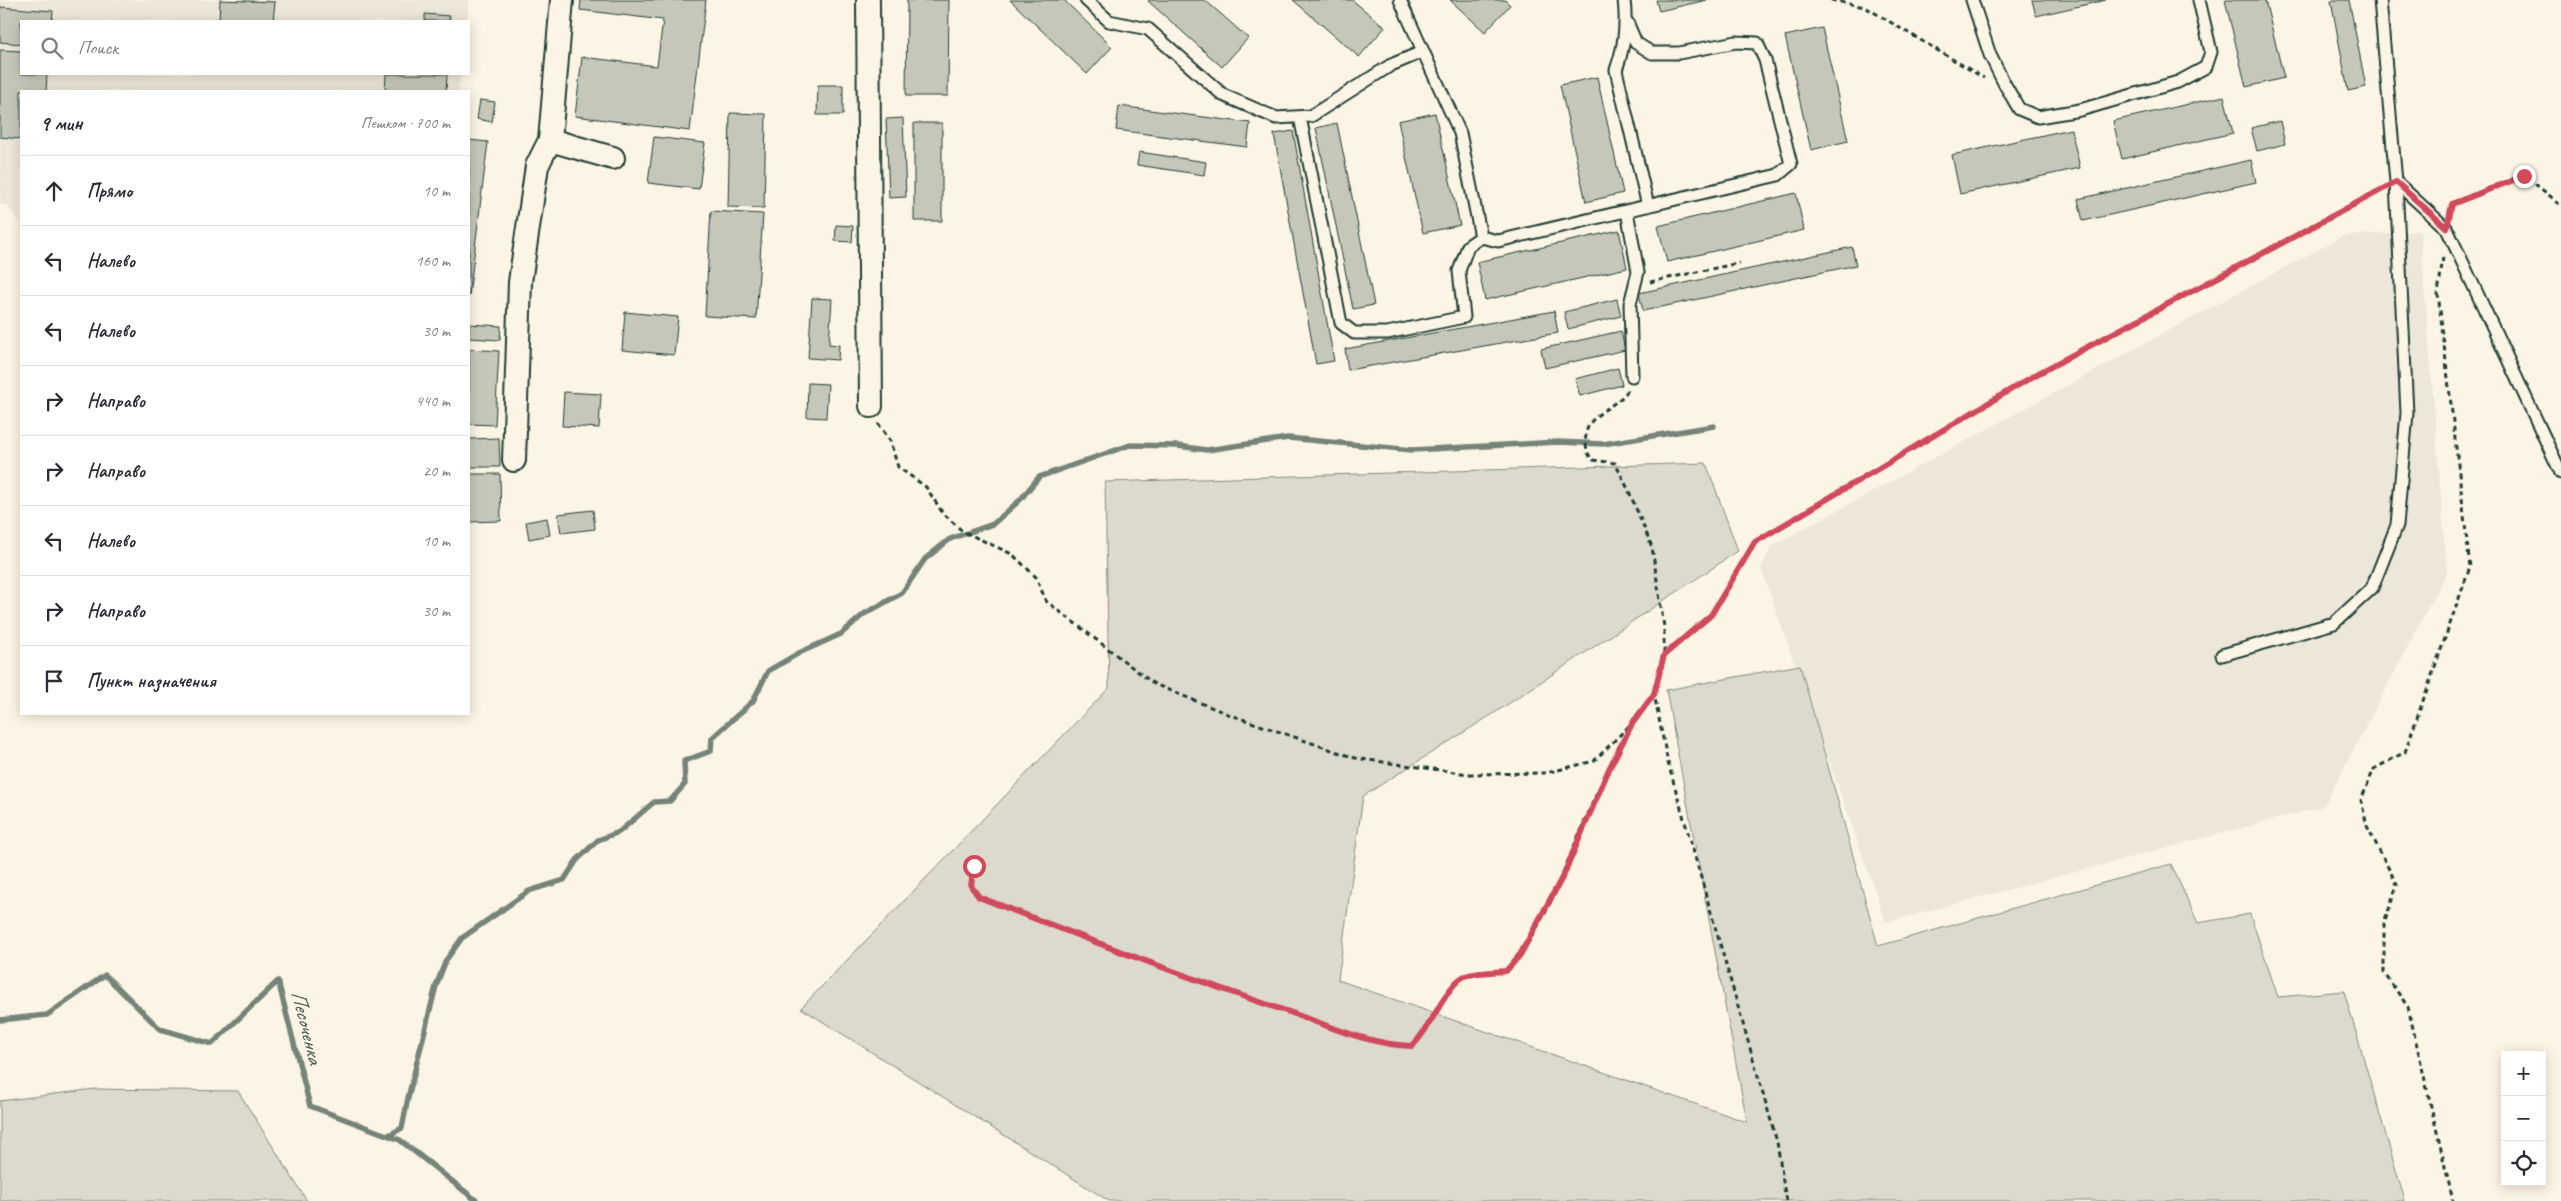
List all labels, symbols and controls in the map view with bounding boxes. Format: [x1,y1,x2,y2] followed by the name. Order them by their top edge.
[20,20,470,75] search box
[38,34,66,62] icon: search
[78,36,118,60] text: Поиск
[40,110,82,136] text: 9 мин
[361,113,450,133] text: Пешком · 700 m
[2513,165,2536,188] route end
[40,177,68,205] icon: ahead
[87,179,132,203] text: Прямо
[423,181,450,201] text: 10 m
[40,247,68,275] icon: left
[87,249,135,273] text: Налево
[416,251,450,271] text: 160 m
[40,317,68,345] icon: left
[87,319,135,343] text: Налево
[423,321,450,341] text: 30 m
[40,387,68,415] icon: right
[87,389,145,413] text: Направо
[416,391,450,411] text: 440 m
[40,457,68,485] icon: right
[87,459,145,483] text: Направо
[423,461,450,481] text: 20 m
[40,527,68,555] icon: left
[87,529,135,553] text: Налево
[423,531,450,551] text: 10 m
[40,597,68,625] icon: right
[87,599,145,623] text: Направо
[423,601,450,621] text: 30 m
[40,667,68,695] icon: arrive
[87,669,216,693] text: Пункт назначения
[963,855,986,878] route start
[285,988,329,1068] water label: Песоченка
[2501,1051,2546,1186] map controls
[2501,1051,2546,1096] button: +
[2501,1096,2546,1141] button: −
[2501,1141,2546,1186] button: locate

